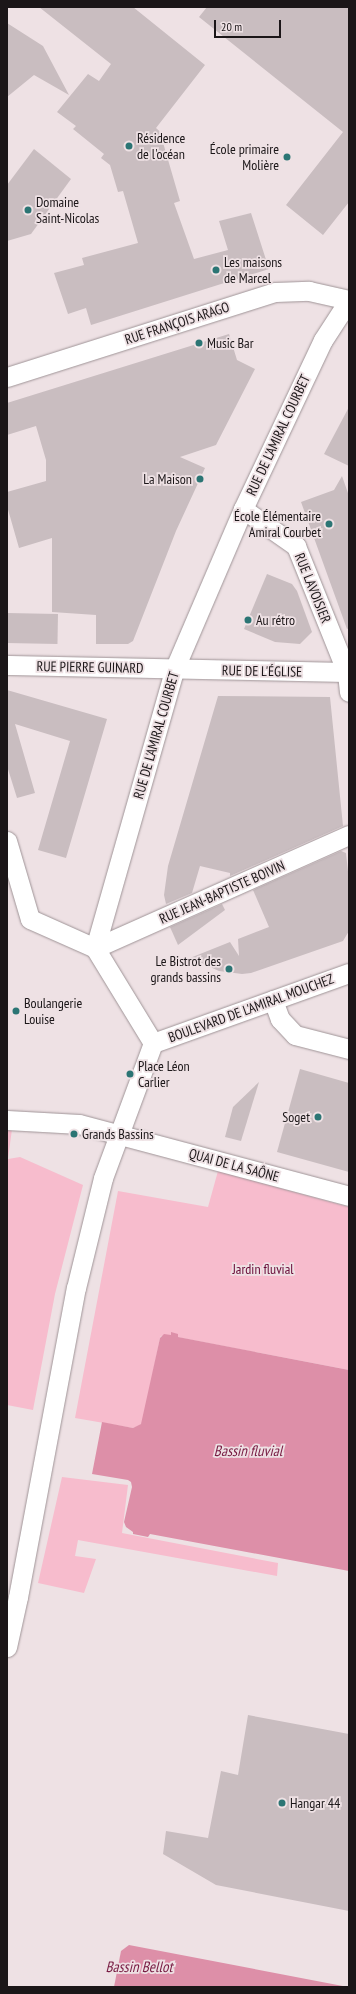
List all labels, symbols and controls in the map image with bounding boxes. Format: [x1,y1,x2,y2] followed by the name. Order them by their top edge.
[216,12,283,38] scale bar
[221,19,242,34] text: 20 m
[137,130,185,162] place label: Résidence de l'océan
[124,141,134,151] marker: Résidence de l'océan
[210,141,279,174] place label: École primaire Molière
[282,152,292,162] marker: École primaire Molière
[36,194,99,226] place label: Domaine Saint-Nicolas
[23,205,33,215] marker: Domaine Saint-Nicolas
[224,254,282,286] place label: Les maisons de Marcel
[211,265,221,275] marker: Les maisons de Marcel
[122,298,232,348] street label: RUE FRANÇOIS ARAGO
[207,335,254,351] place label: Music Bar
[194,338,204,348] marker: Music Bar
[242,372,314,498] street label: RUE DE L'AMIRAL COURBET
[143,471,192,487] place label: La Maison
[195,474,205,484] marker: La Maison
[234,508,321,540] place label: École Élémentaire Amiral Courbet
[324,519,334,529] marker: École Élémentaire Amiral Courbet
[291,551,335,625] street label: RUE LAVOISIER
[256,612,295,628] place label: Au rétro
[243,615,253,625] marker: Au rétro
[37,658,143,676] street label: RUE PIERRE GUINARD
[222,662,302,680] street label: RUE DE L'ÉGLISE
[130,669,182,801] street label: RUE DE L'AMIRAL COURBET
[157,857,287,927] street label: RUE JEAN-BAPTISTE BOIVIN
[151,953,221,986] place label: Le Bistrot des grands bassins
[224,964,234,974] marker: Le Bistrot des grands bassins
[166,970,336,1046] street label: BOULEVARD DE L'AMIRAL MOUCHEZ
[24,995,82,1028] place label: Boulangerie Louise
[11,1006,21,1016] marker: Boulangerie Louise
[138,1058,190,1090] place label: Place Léon Carlier
[125,1069,135,1079] marker: Place Léon Carlier
[282,1109,310,1125] place label: Soget
[313,1112,323,1122] marker: Soget
[82,1126,154,1142] place label: Grands Bassins
[69,1129,79,1139] marker: Grands Bassins
[187,1145,281,1185] street label: QUAI DE LA SAÔNE
[233,1261,293,1277] park label: Jardin fluvial
[214,1442,282,1460] water label: Bassin fluvial
[290,1795,340,1811] place label: Hangar 44
[277,1798,287,1808] marker: Hangar 44
[105,1958,173,1976] water label: Bassin Bellot

